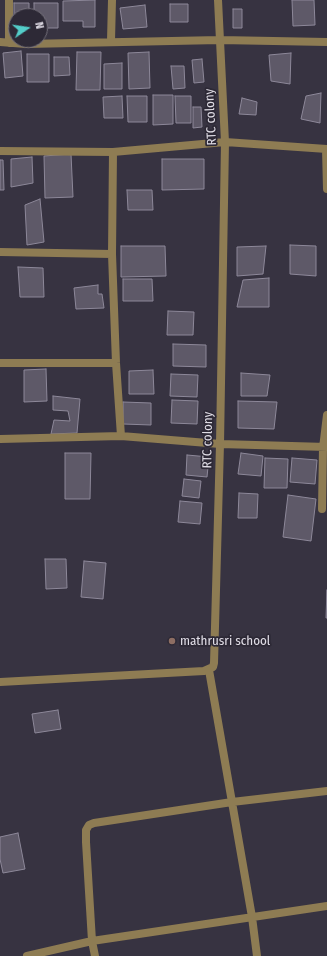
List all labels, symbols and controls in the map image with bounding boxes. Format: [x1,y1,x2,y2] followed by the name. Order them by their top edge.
[8,8,48,48] north arrow
[32,21,46,30] text: N
[202,88,220,146] street label: RTC colony
[200,411,216,469] street label: RTC colony
[180,633,270,649] place label: mathrusri school
[167,636,177,646] marker: mathrusri school

